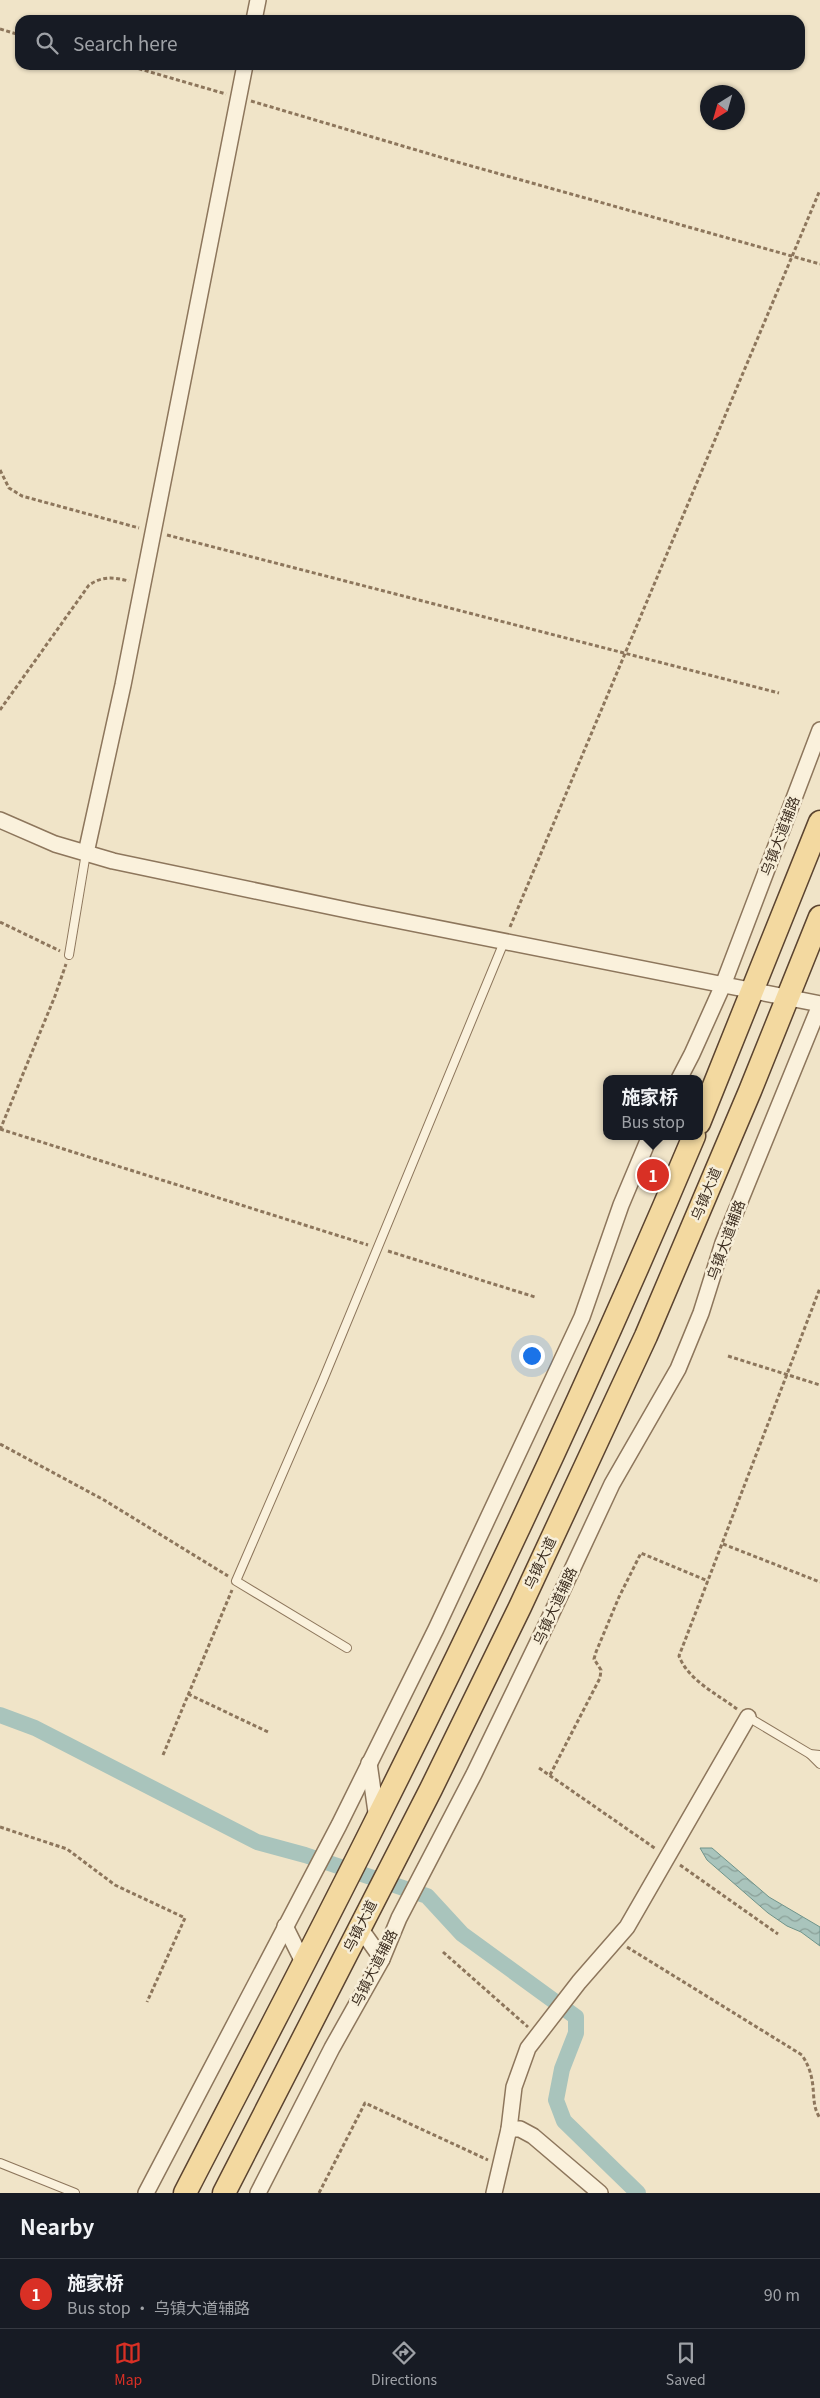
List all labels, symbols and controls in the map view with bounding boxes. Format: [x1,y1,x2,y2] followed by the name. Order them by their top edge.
[15,15,805,70] search box
[33,29,61,57] icon: search
[73,29,177,56] text: Search here
[700,85,745,130] north arrow
[755,793,803,878] street label: 乌镇大道辅路
[603,1075,703,1140] popup
[621,1082,678,1109] text: 施家桥
[621,1109,685,1133] text: Bus stop
[637,1156,669,1194] pin: 1
[685,1164,725,1223] street label: 乌镇大道
[701,1197,749,1283] street label: 乌镇大道辅路
[519,1343,545,1369] your location
[518,1533,560,1592] street label: 乌镇大道
[527,1563,581,1648] street label: 乌镇大道辅路
[337,1896,381,1955] street label: 乌镇大道
[345,1926,401,2010] street label: 乌镇大道辅路
[20,2211,94,2241] text: Nearby
[67,2268,124,2295] text: 施家桥
[31,2282,41,2306] text: 1
[764,2282,800,2306] text: 90 m
[67,2295,250,2319] text: Bus stop · 乌镇大道辅路
[114,2339,142,2389] tab: Map
[371,2339,437,2389] tab: Directions
[666,2339,706,2389] tab: Saved

